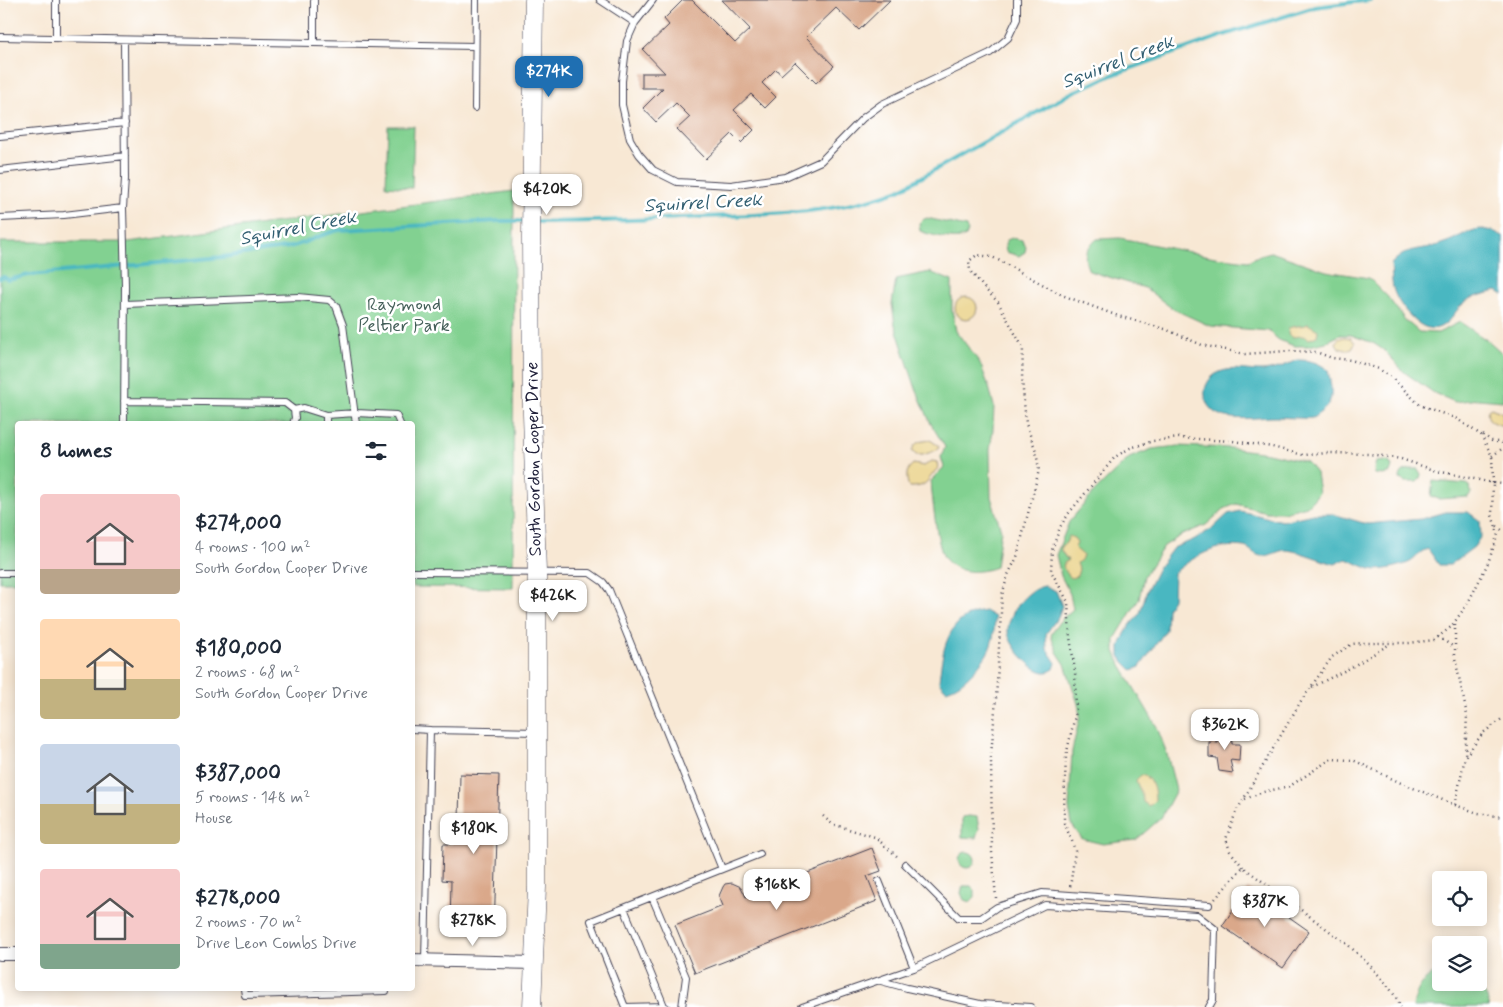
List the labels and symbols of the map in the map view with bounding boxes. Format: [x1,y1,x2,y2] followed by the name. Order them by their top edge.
[1058,29,1179,95] water label: Squirrel Creek
[514,56,584,98] pin: $274K
[512,174,582,216] pin: $420K
[643,187,764,219] water label: Squirrel Creek
[238,204,360,252] water label: Squirrel Creek
[358,293,450,338] park label: Raymond Peltier Park
[520,362,548,556] street label: South Gordon Cooper Drive
[518,580,588,622] pin: $426K
[1190,708,1260,751] pin: $362K
[439,812,509,855] pin: $180K
[742,868,812,911] pin: $168K
[1230,886,1300,928] pin: $387K
[438,904,508,947] pin: $278K

